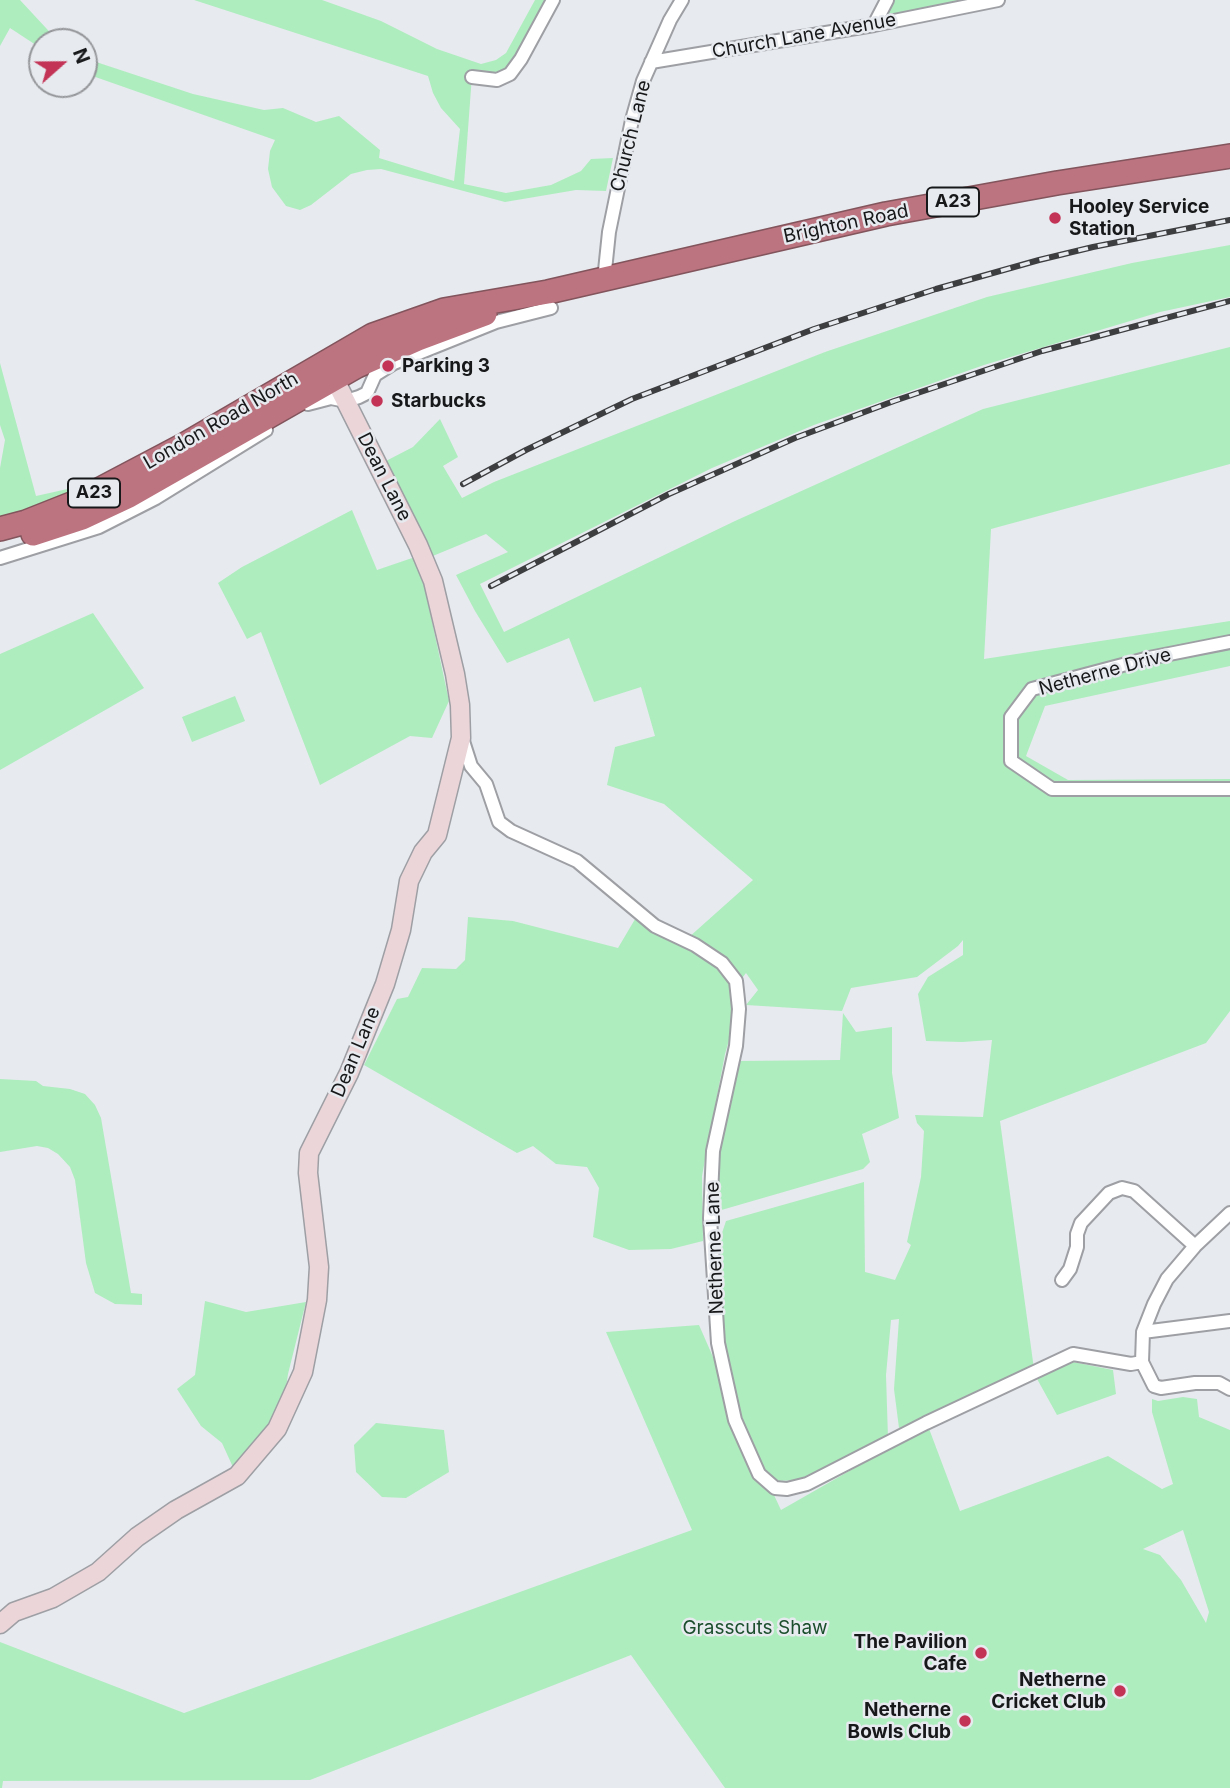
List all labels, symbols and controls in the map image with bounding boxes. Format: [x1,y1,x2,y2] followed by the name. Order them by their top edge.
[710,9,898,63] street label: Church Lane Avenue
[28,28,98,98] north arrow
[68,45,95,67] text: N
[606,78,656,194] street label: Church Lane
[927,188,979,216] road number: A23
[1069,196,1209,240] place label: Hooley Service Station
[781,200,911,248] street label: Brighton Road
[1047,210,1063,226] marker: Hooley Service Station
[402,355,490,377] place label: Parking 3
[380,358,396,374] marker: Parking 3
[140,367,302,475] street label: London Road North
[391,390,486,412] place label: Starbucks
[369,393,385,409] marker: Starbucks
[352,429,416,525] street label: Dean Lane
[68,478,120,508] road number: A23
[1036,643,1174,701] street label: Netherne Drive
[327,1003,385,1101] street label: Dean Lane
[701,1181,729,1315] street label: Netherne Lane
[682,1617,828,1639] park label: Grasscuts Shaw
[854,1631,967,1675] place label: The Pavilion Cafe
[973,1645,989,1661] marker: The Pavilion Cafe
[991,1669,1106,1713] place label: Netherne Cricket Club
[1112,1683,1128,1699] marker: Netherne Cricket Club
[848,1699,951,1743] place label: Netherne Bowls Club
[957,1713,973,1729] marker: Netherne Bowls Club

